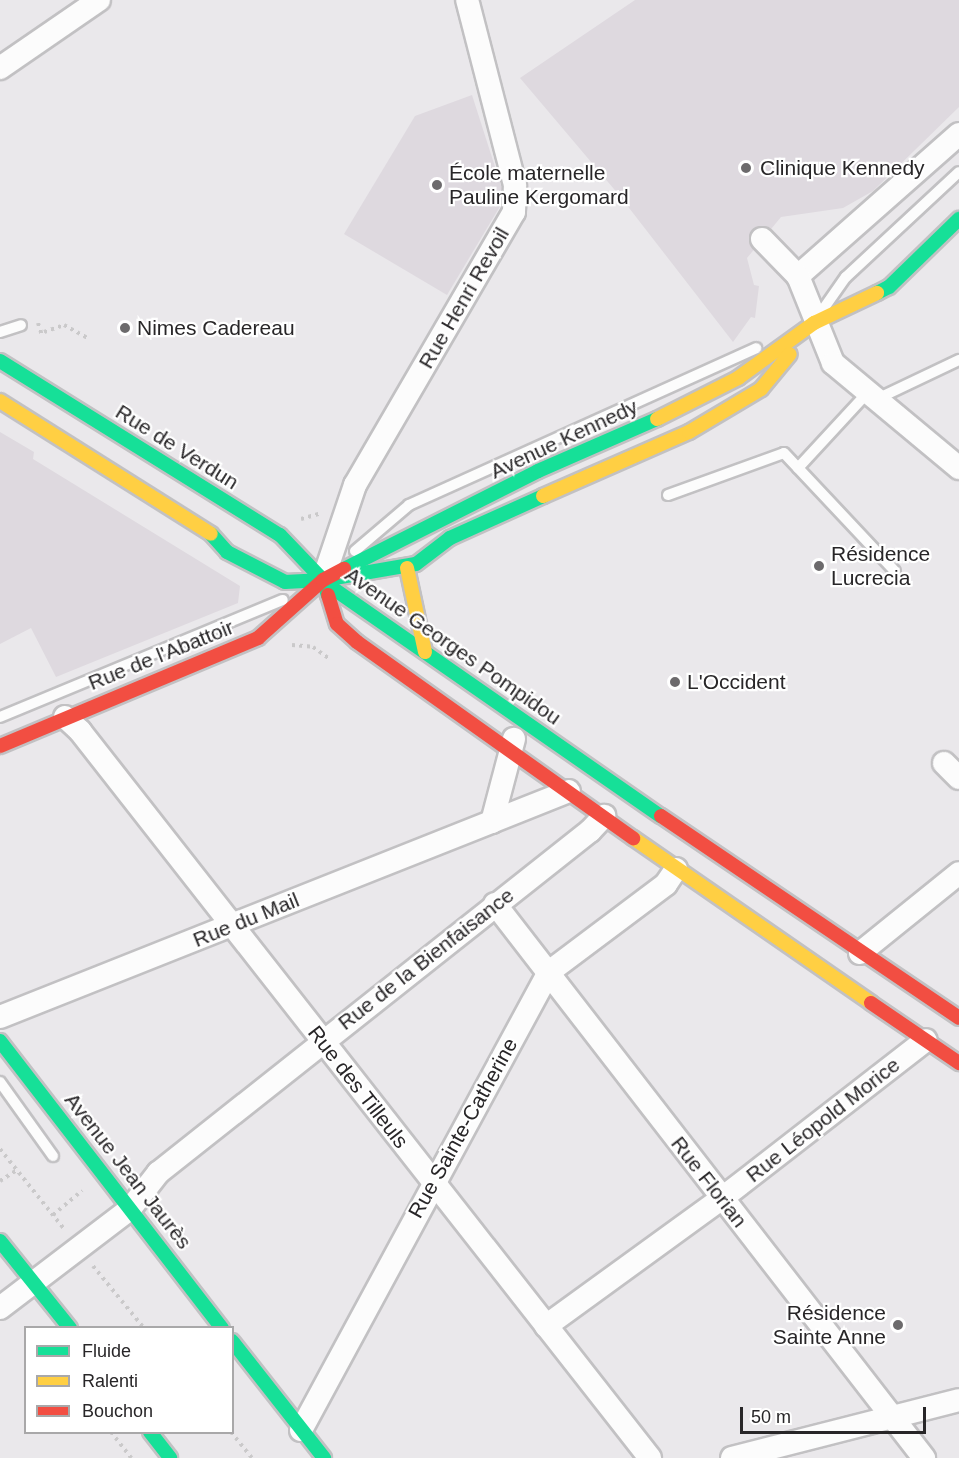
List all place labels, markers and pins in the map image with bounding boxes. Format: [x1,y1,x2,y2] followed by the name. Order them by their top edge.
[760,155,925,181] place label: Clinique Kennedy
[737,159,755,177] marker: Clinique Kennedy
[449,160,629,210] place label: École maternelle Pauline Kergomard
[430,178,444,192] marker: École maternelle Pauline Kergomard
[137,315,295,341] place label: Nimes Cadereau
[118,321,132,335] marker: Nimes Cadereau
[831,541,930,591] place label: Résidence Lucrecia
[812,559,826,573] marker: Résidence Lucrecia
[687,669,786,695] place label: L'Occident
[668,675,682,689] marker: L'Occident
[772,1300,886,1350] place label: Résidence Sainte Anne
[891,1318,905,1332] marker: Résidence Sainte Anne

